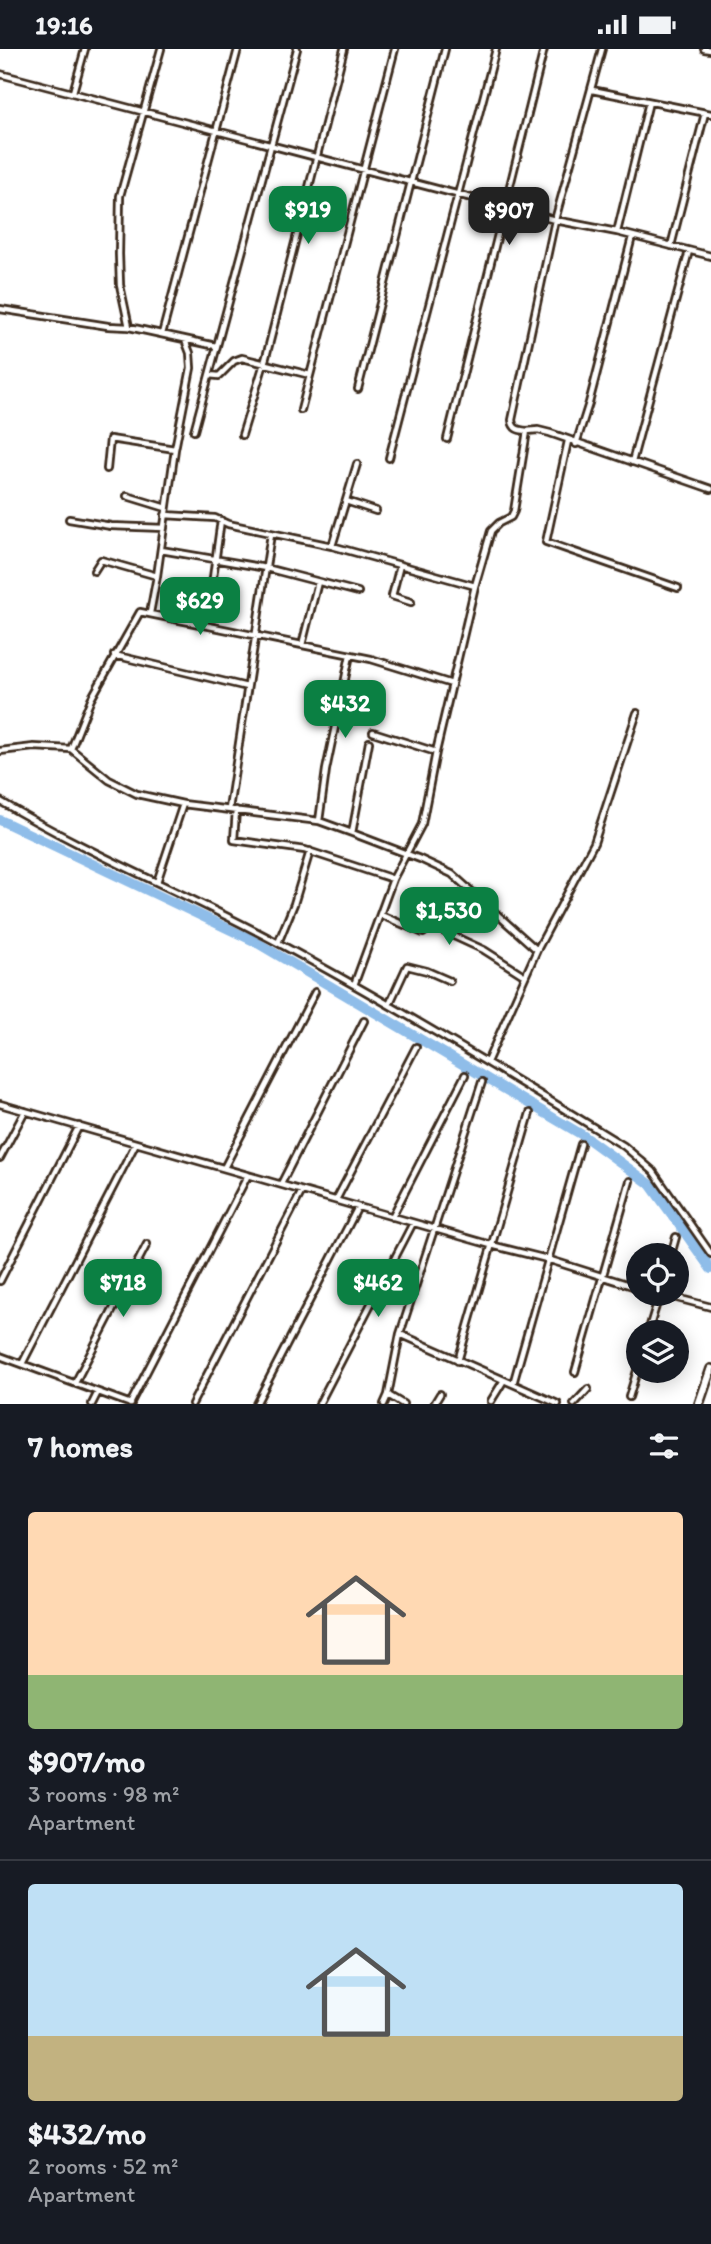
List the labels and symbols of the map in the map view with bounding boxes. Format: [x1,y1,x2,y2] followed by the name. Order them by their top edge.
[267,187,349,246] pin: $919
[468,187,550,247] pin: $907
[159,577,241,637] pin: $629
[304,681,386,740] pin: $432
[392,887,506,947] pin: $1,530
[82,1259,164,1319] pin: $718
[337,1259,419,1319] pin: $462

